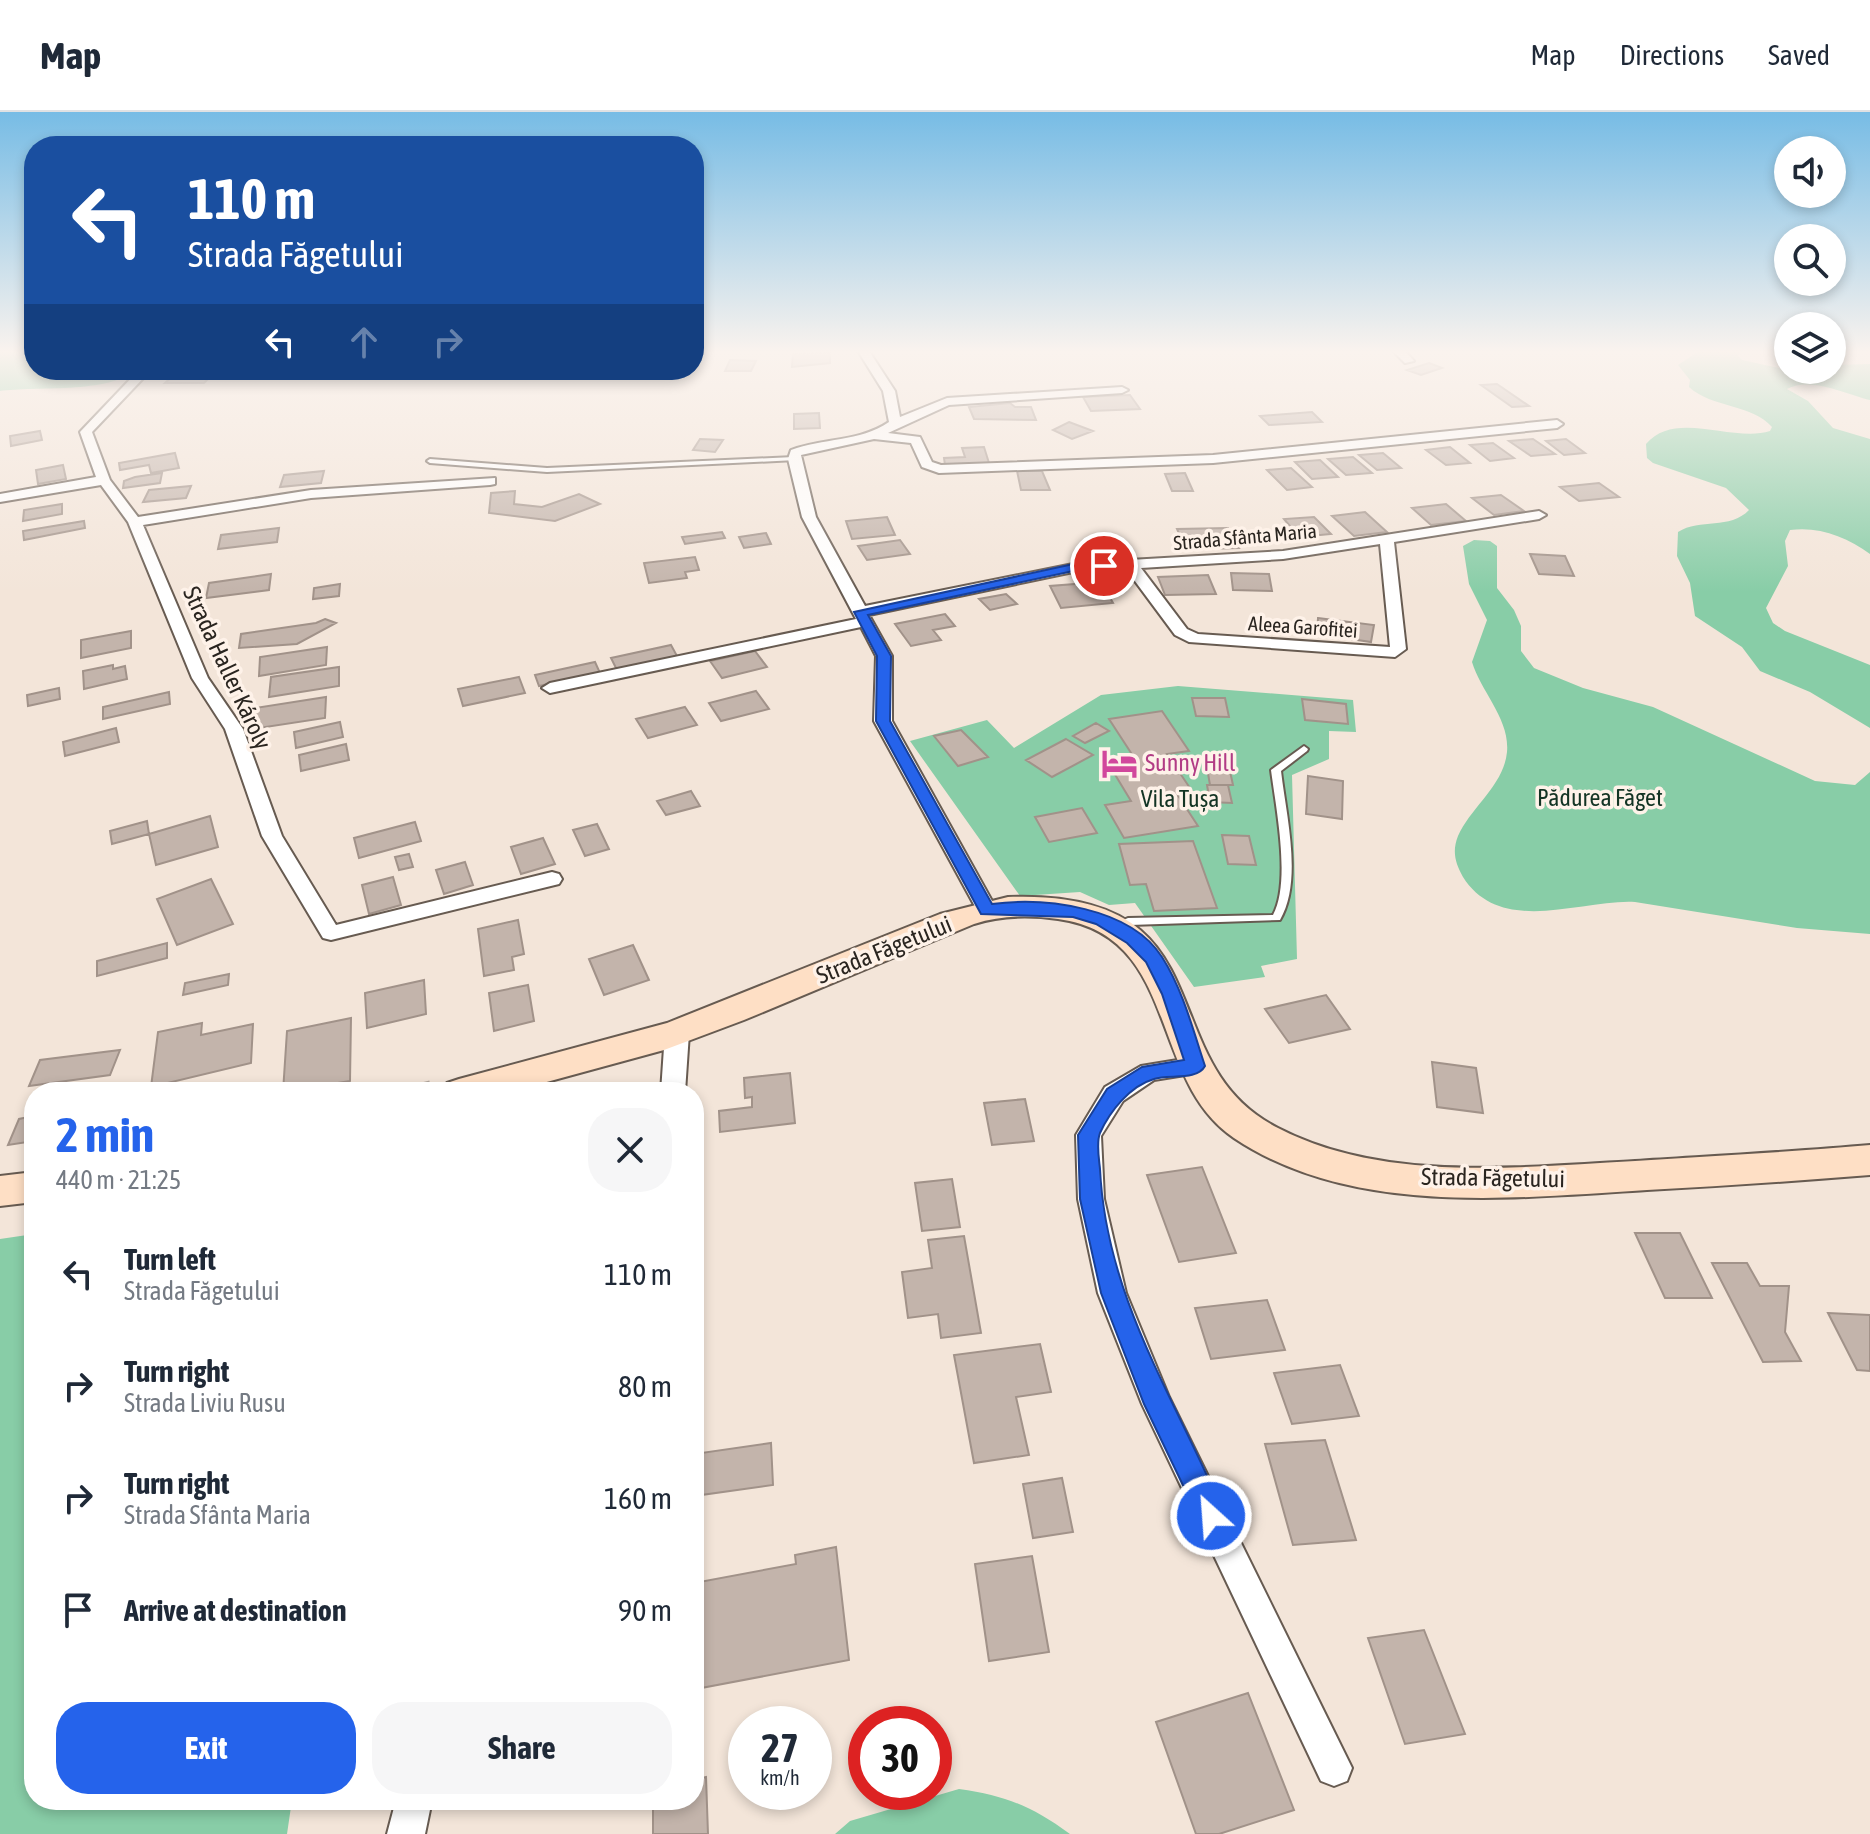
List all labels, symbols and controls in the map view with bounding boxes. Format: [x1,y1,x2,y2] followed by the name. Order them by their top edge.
[40,34,101,77] text: Map
[1531,39,1576,71] text: Map
[1620,39,1724,71] text: Directions
[1768,39,1830,71] text: Saved
[1774,136,1846,384] map controls
[1774,136,1846,208] button: sound
[188,167,315,231] text: 110 m
[56,168,160,272] icon: left
[1774,224,1846,296] button: search
[188,233,403,275] text: Strada Făgetului
[1774,312,1846,384] button: layers
[258,320,302,364] icon: left
[342,320,386,364] icon: ahead
[426,320,470,364] icon: right
[1172,519,1318,554] street label: Strada Sfânta Maria
[1070,532,1138,600] pin
[1082,544,1126,588] icon: arrive
[178,582,277,753] street label: Strada Haller Károly
[1248,611,1358,642] street label: Aleea Garofitei
[1100,744,1138,782] hotel icon: Sunny Hill
[1145,749,1236,776] place label: Sunny Hill
[1537,784,1663,811] park label: Pădurea Făget
[1141,785,1219,812] park label: Vila Tușa
[812,910,955,989] street label: Strada Făgetului
[56,1107,154,1162] text: 2 min
[588,1108,672,1192] button: close
[1421,1163,1565,1192] street label: Strada Făgetului
[56,1165,181,1195] text: 440 m · 21:25
[124,1242,216,1276] text: Turn left
[56,1252,100,1296] icon: left
[604,1257,672,1291] text: 110 m
[124,1276,280,1306] text: Strada Făgetului
[124,1354,230,1388] text: Turn right
[56,1364,100,1408] icon: right
[618,1369,672,1403] text: 80 m
[124,1388,286,1418] text: Strada Liviu Rusu
[124,1466,230,1500] text: Turn right
[1169,1474,1253,1558] position arrow
[56,1476,100,1520] icon: right
[604,1481,672,1515] text: 160 m
[124,1500,311,1530] text: Strada Sfânta Maria
[56,1588,100,1632] icon: arrive
[124,1593,346,1627] text: Arrive at destination
[618,1593,672,1627] text: 90 m
[56,1702,356,1794] button: Exit
[372,1702,672,1794] button: Share
[848,1706,952,1810] speed limit sign: 30
[761,1725,799,1770] text: 27
[760,1766,800,1789] text: km/h

